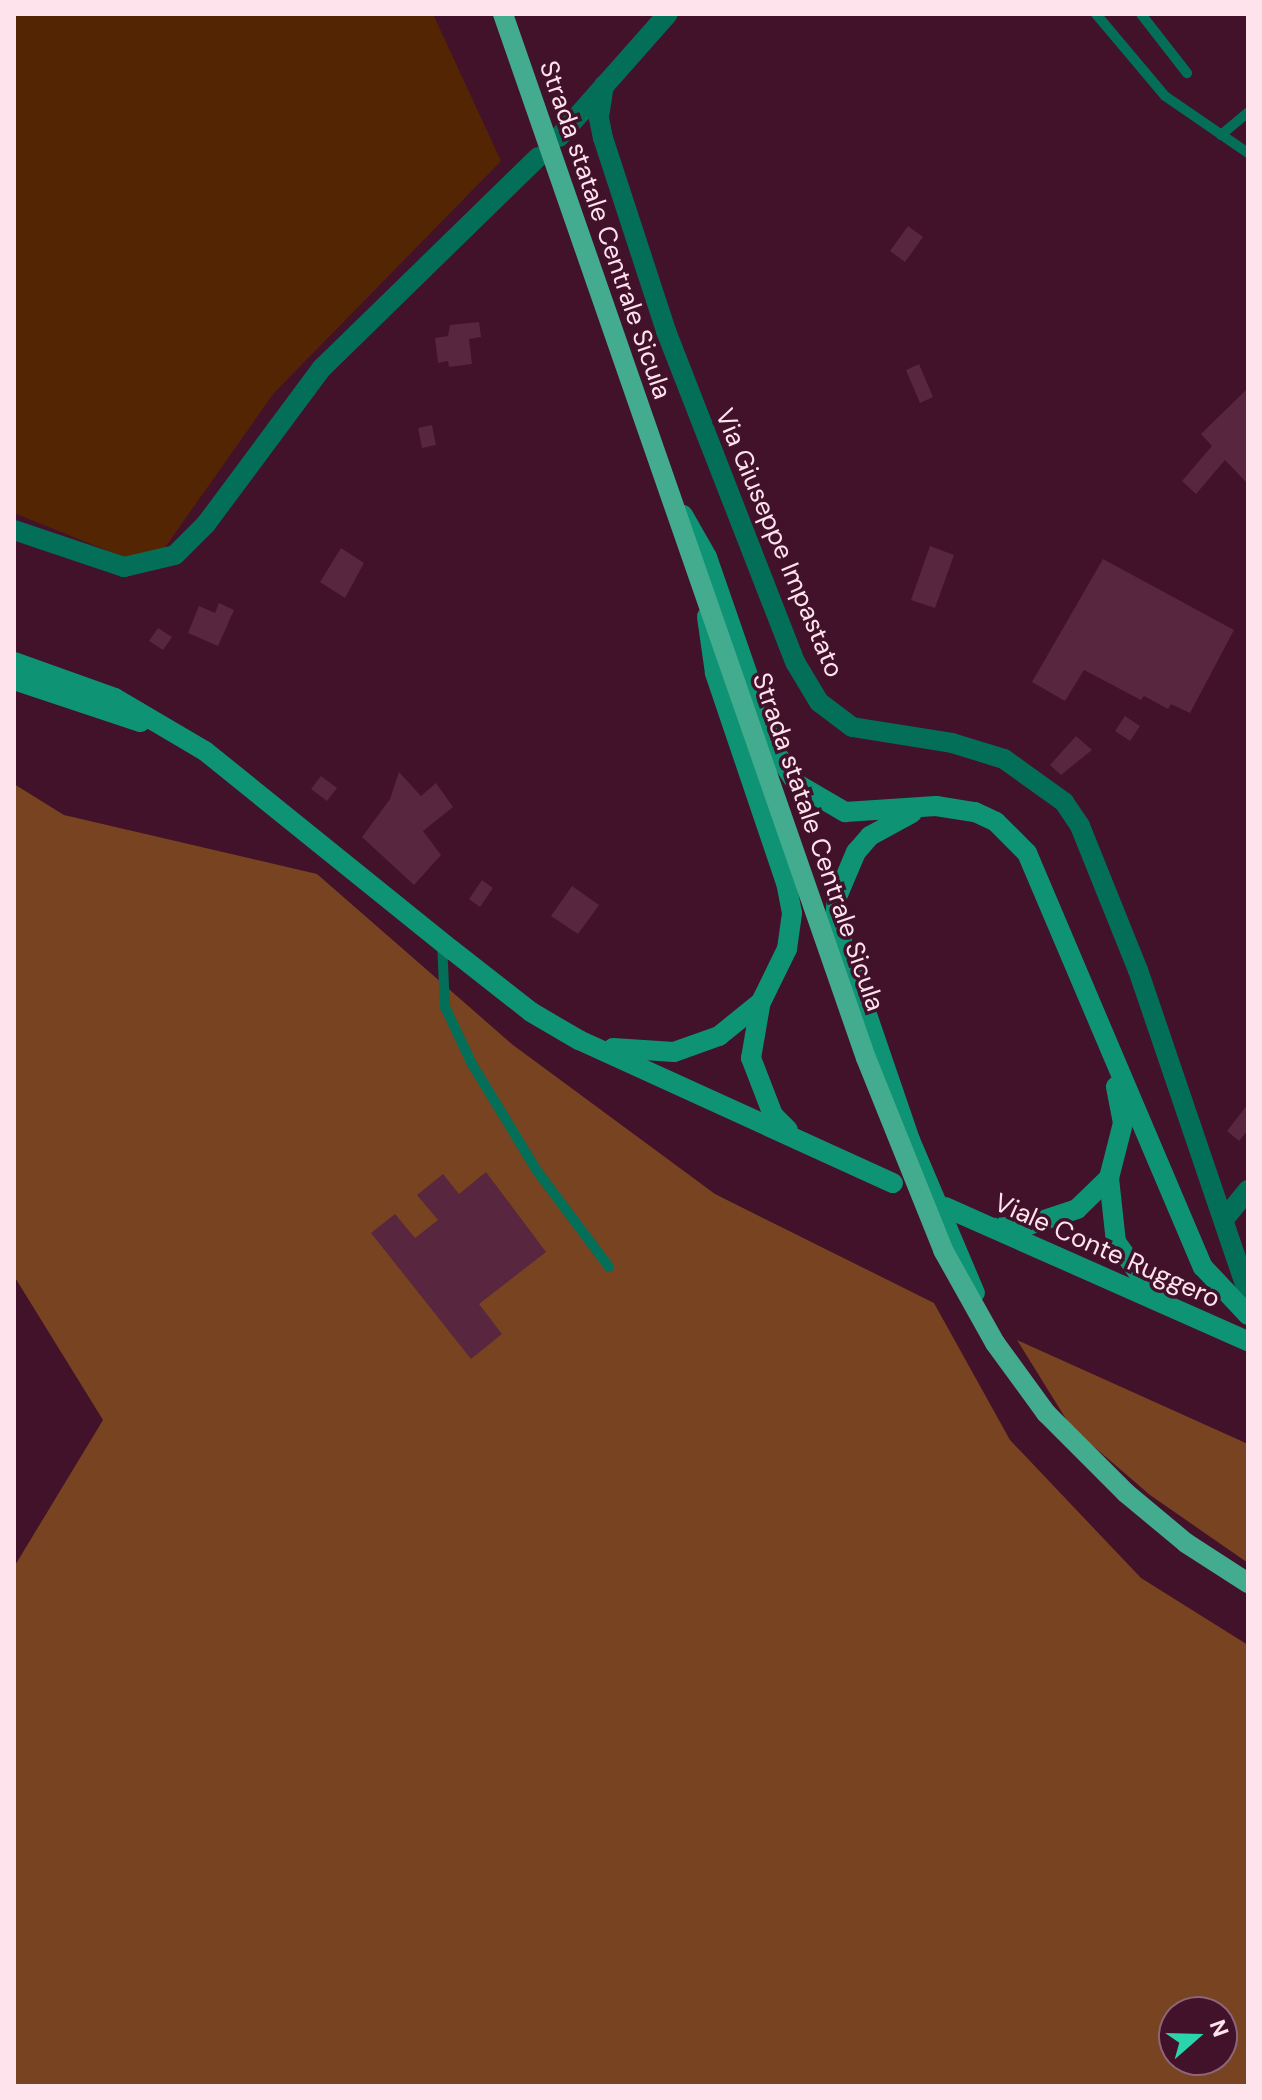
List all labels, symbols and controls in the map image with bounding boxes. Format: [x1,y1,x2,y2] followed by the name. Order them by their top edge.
[532,57,678,403] street label: Strada statale Centrale Sicula
[708,404,850,682] street label: Via Giuseppe Impastato
[745,669,891,1015] street label: Strada statale Centrale Sicula
[989,1187,1225,1315] street label: Viale Conte Ruggero
[1158,1996,1238,2076] north arrow
[1203,2016,1236,2041] text: N

